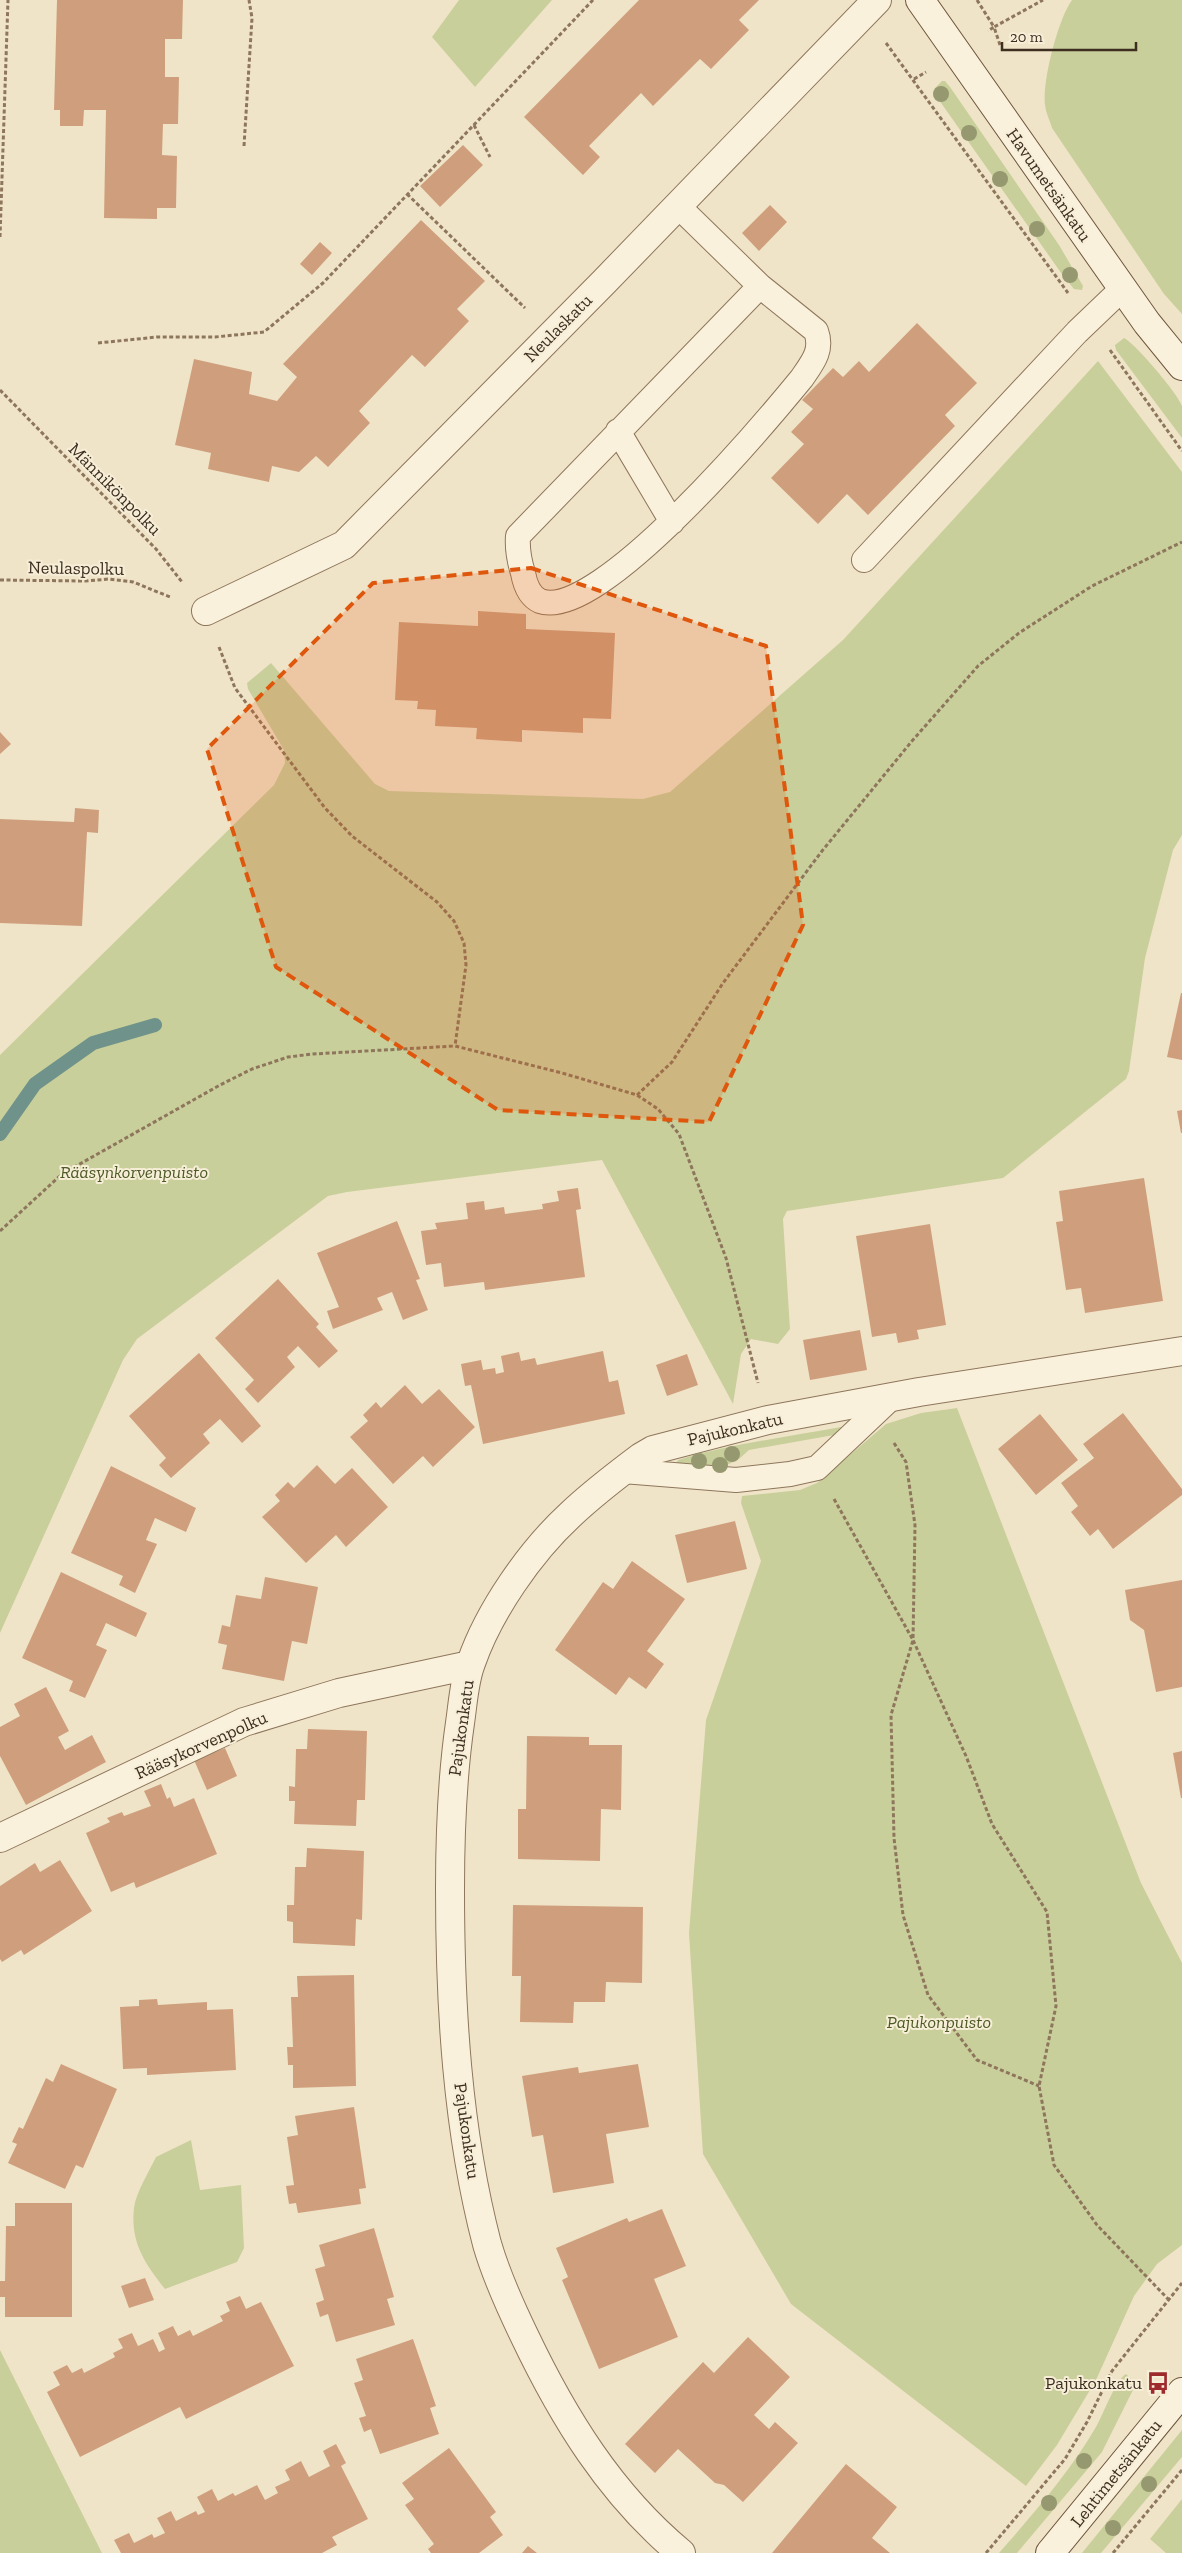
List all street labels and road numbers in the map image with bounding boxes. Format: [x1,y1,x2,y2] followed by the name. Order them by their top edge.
[1002,124,1096,246] street label: Havumetsänkatu
[519,289,597,367] street label: Neulaskatu
[64,438,166,540] street label: Männikönpolku
[28,556,124,580] street label: Neulaspolku
[685,1407,785,1451] street label: Pajukonkatu
[443,1678,479,1778] street label: Pajukonkatu
[132,1706,270,1784] street label: Rääsykorvenpolku
[449,2081,485,2181] street label: Pajukonkatu
[1066,2415,1166,2531] street label: Lehtimetsänkatu

